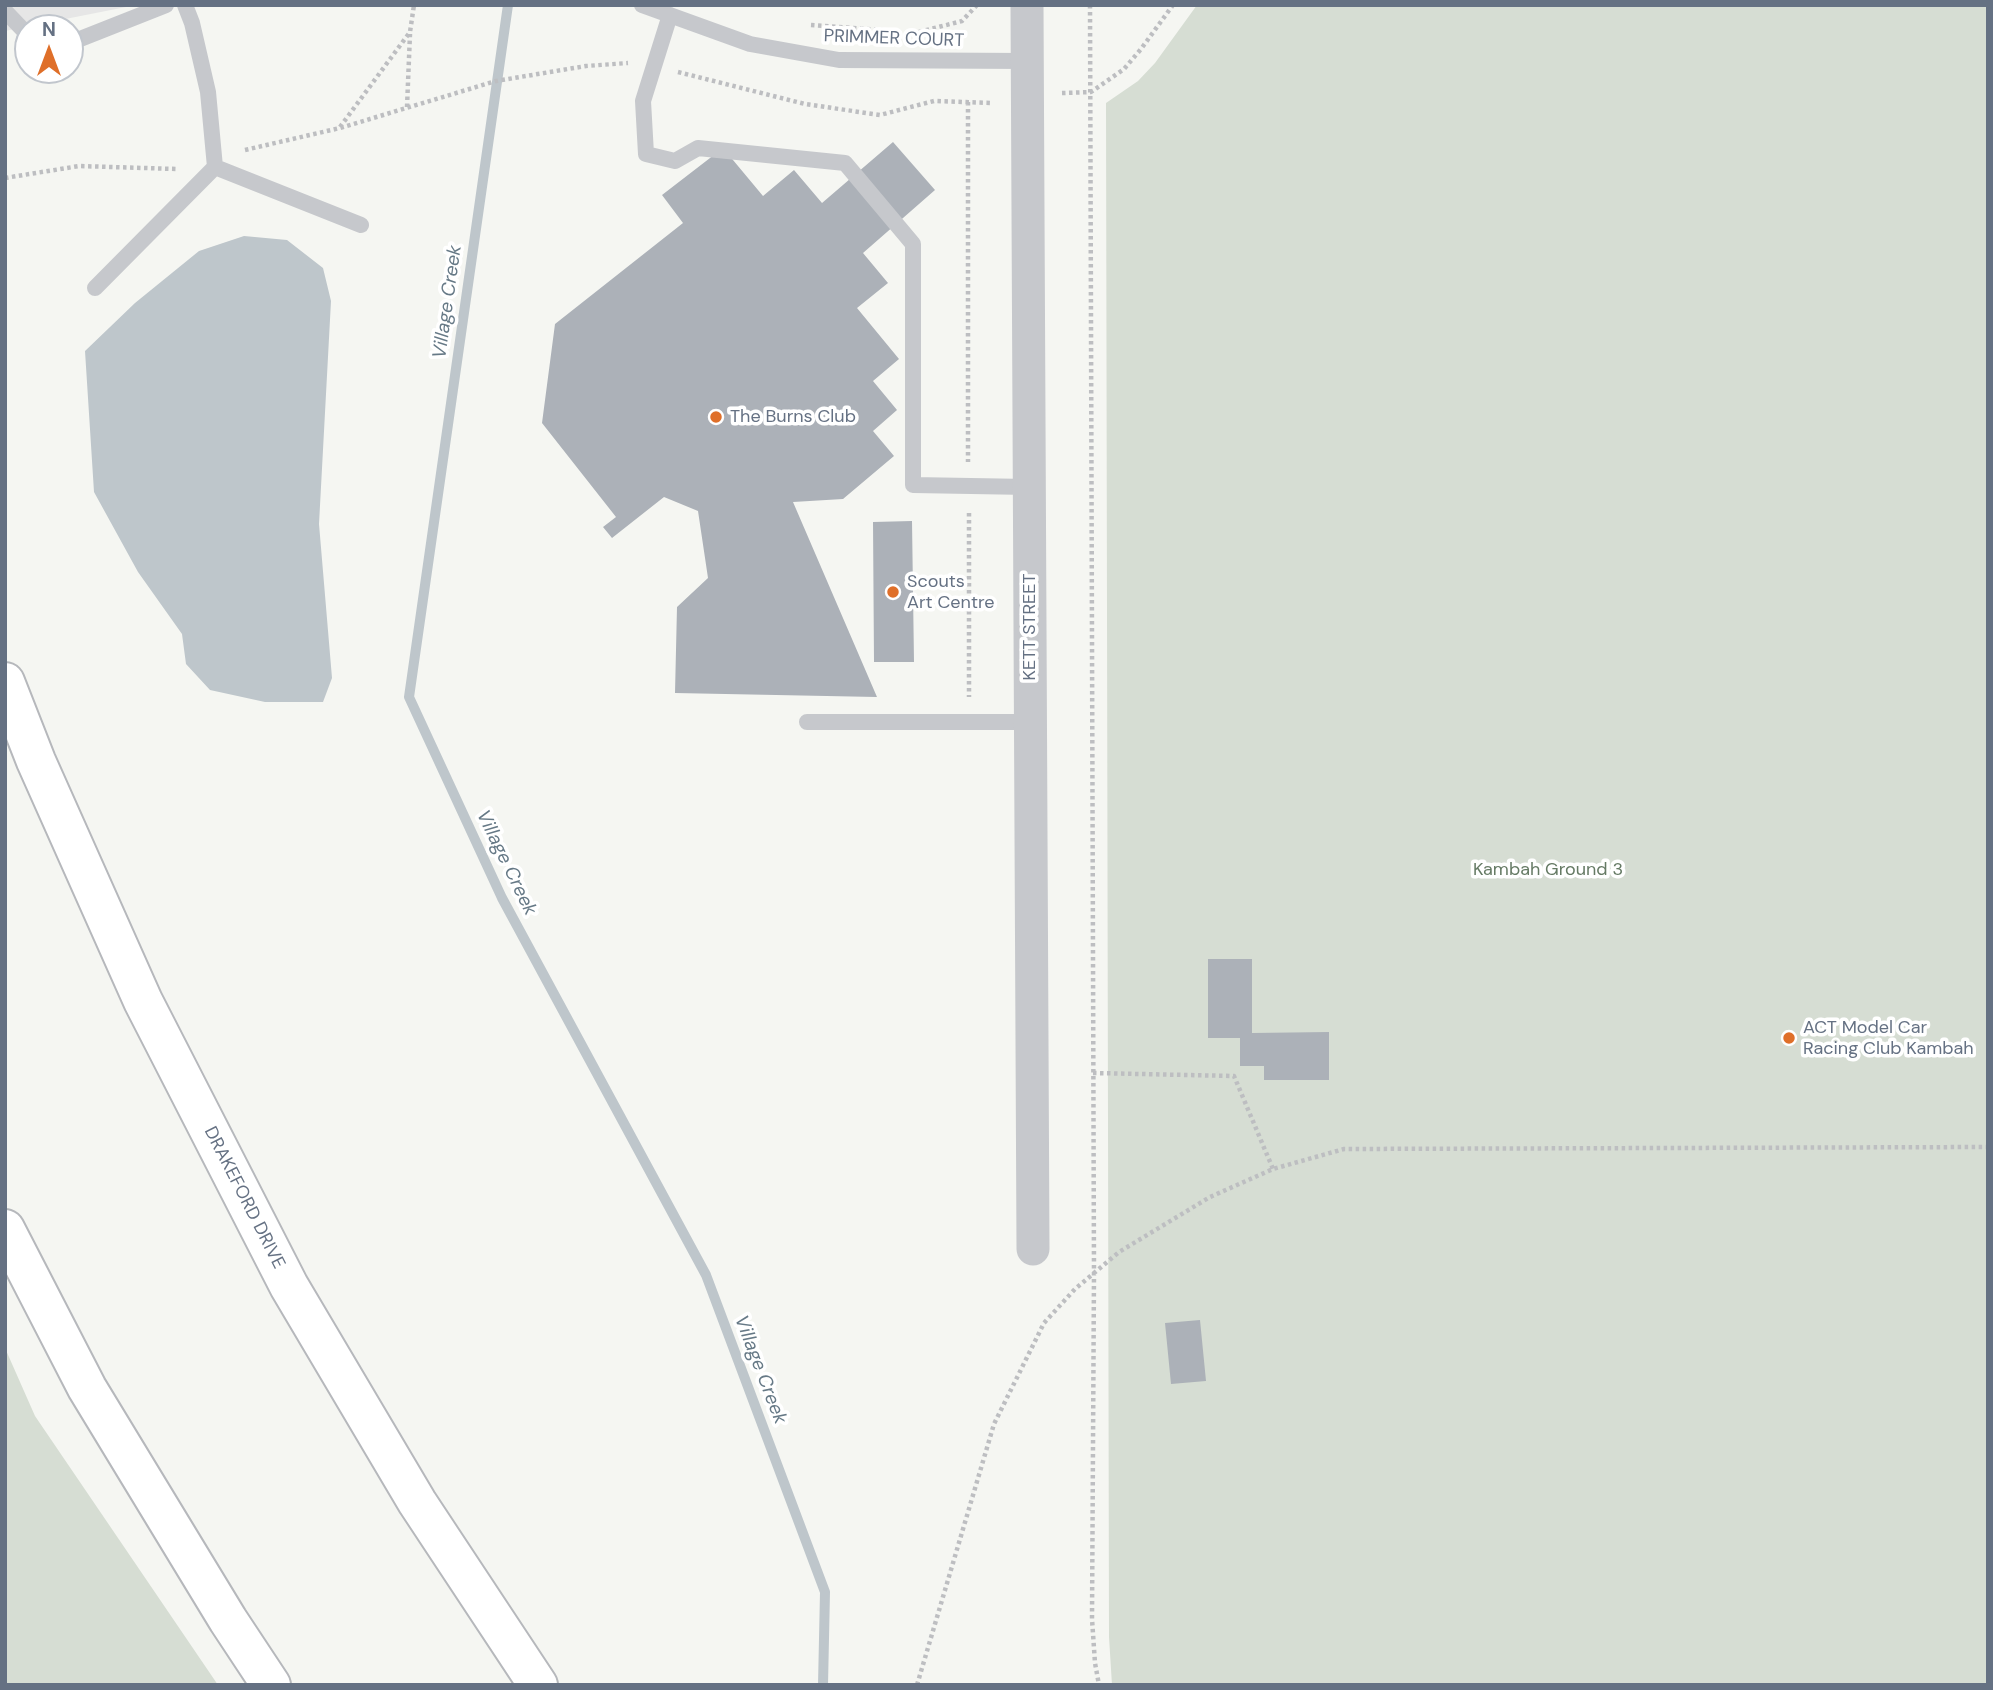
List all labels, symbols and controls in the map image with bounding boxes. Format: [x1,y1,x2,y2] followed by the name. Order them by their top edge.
[14,14,84,84] north arrow
[42,17,56,42] text: N
[823,26,965,52] street label: PRIMMER COURT
[429,244,467,360] water label: Village Creek
[730,406,856,428] place label: The Burns Club
[708,409,724,425] marker: The Burns Club
[907,571,995,614] place label: Scouts Art Centre
[1019,573,1041,681] street label: KETT STREET
[885,584,901,600] marker: Scouts Art Centre
[471,807,541,919] water label: Village Creek
[1473,859,1623,881] park label: Kambah Ground 3
[1803,1017,1974,1060] place label: ACT Model Car Racing Club Kambah
[1781,1030,1797,1046] marker: ACT Model Car Racing Club Kambah
[199,1123,289,1273] street label: DRAKEFORD DRIVE
[729,1312,791,1428] water label: Village Creek

